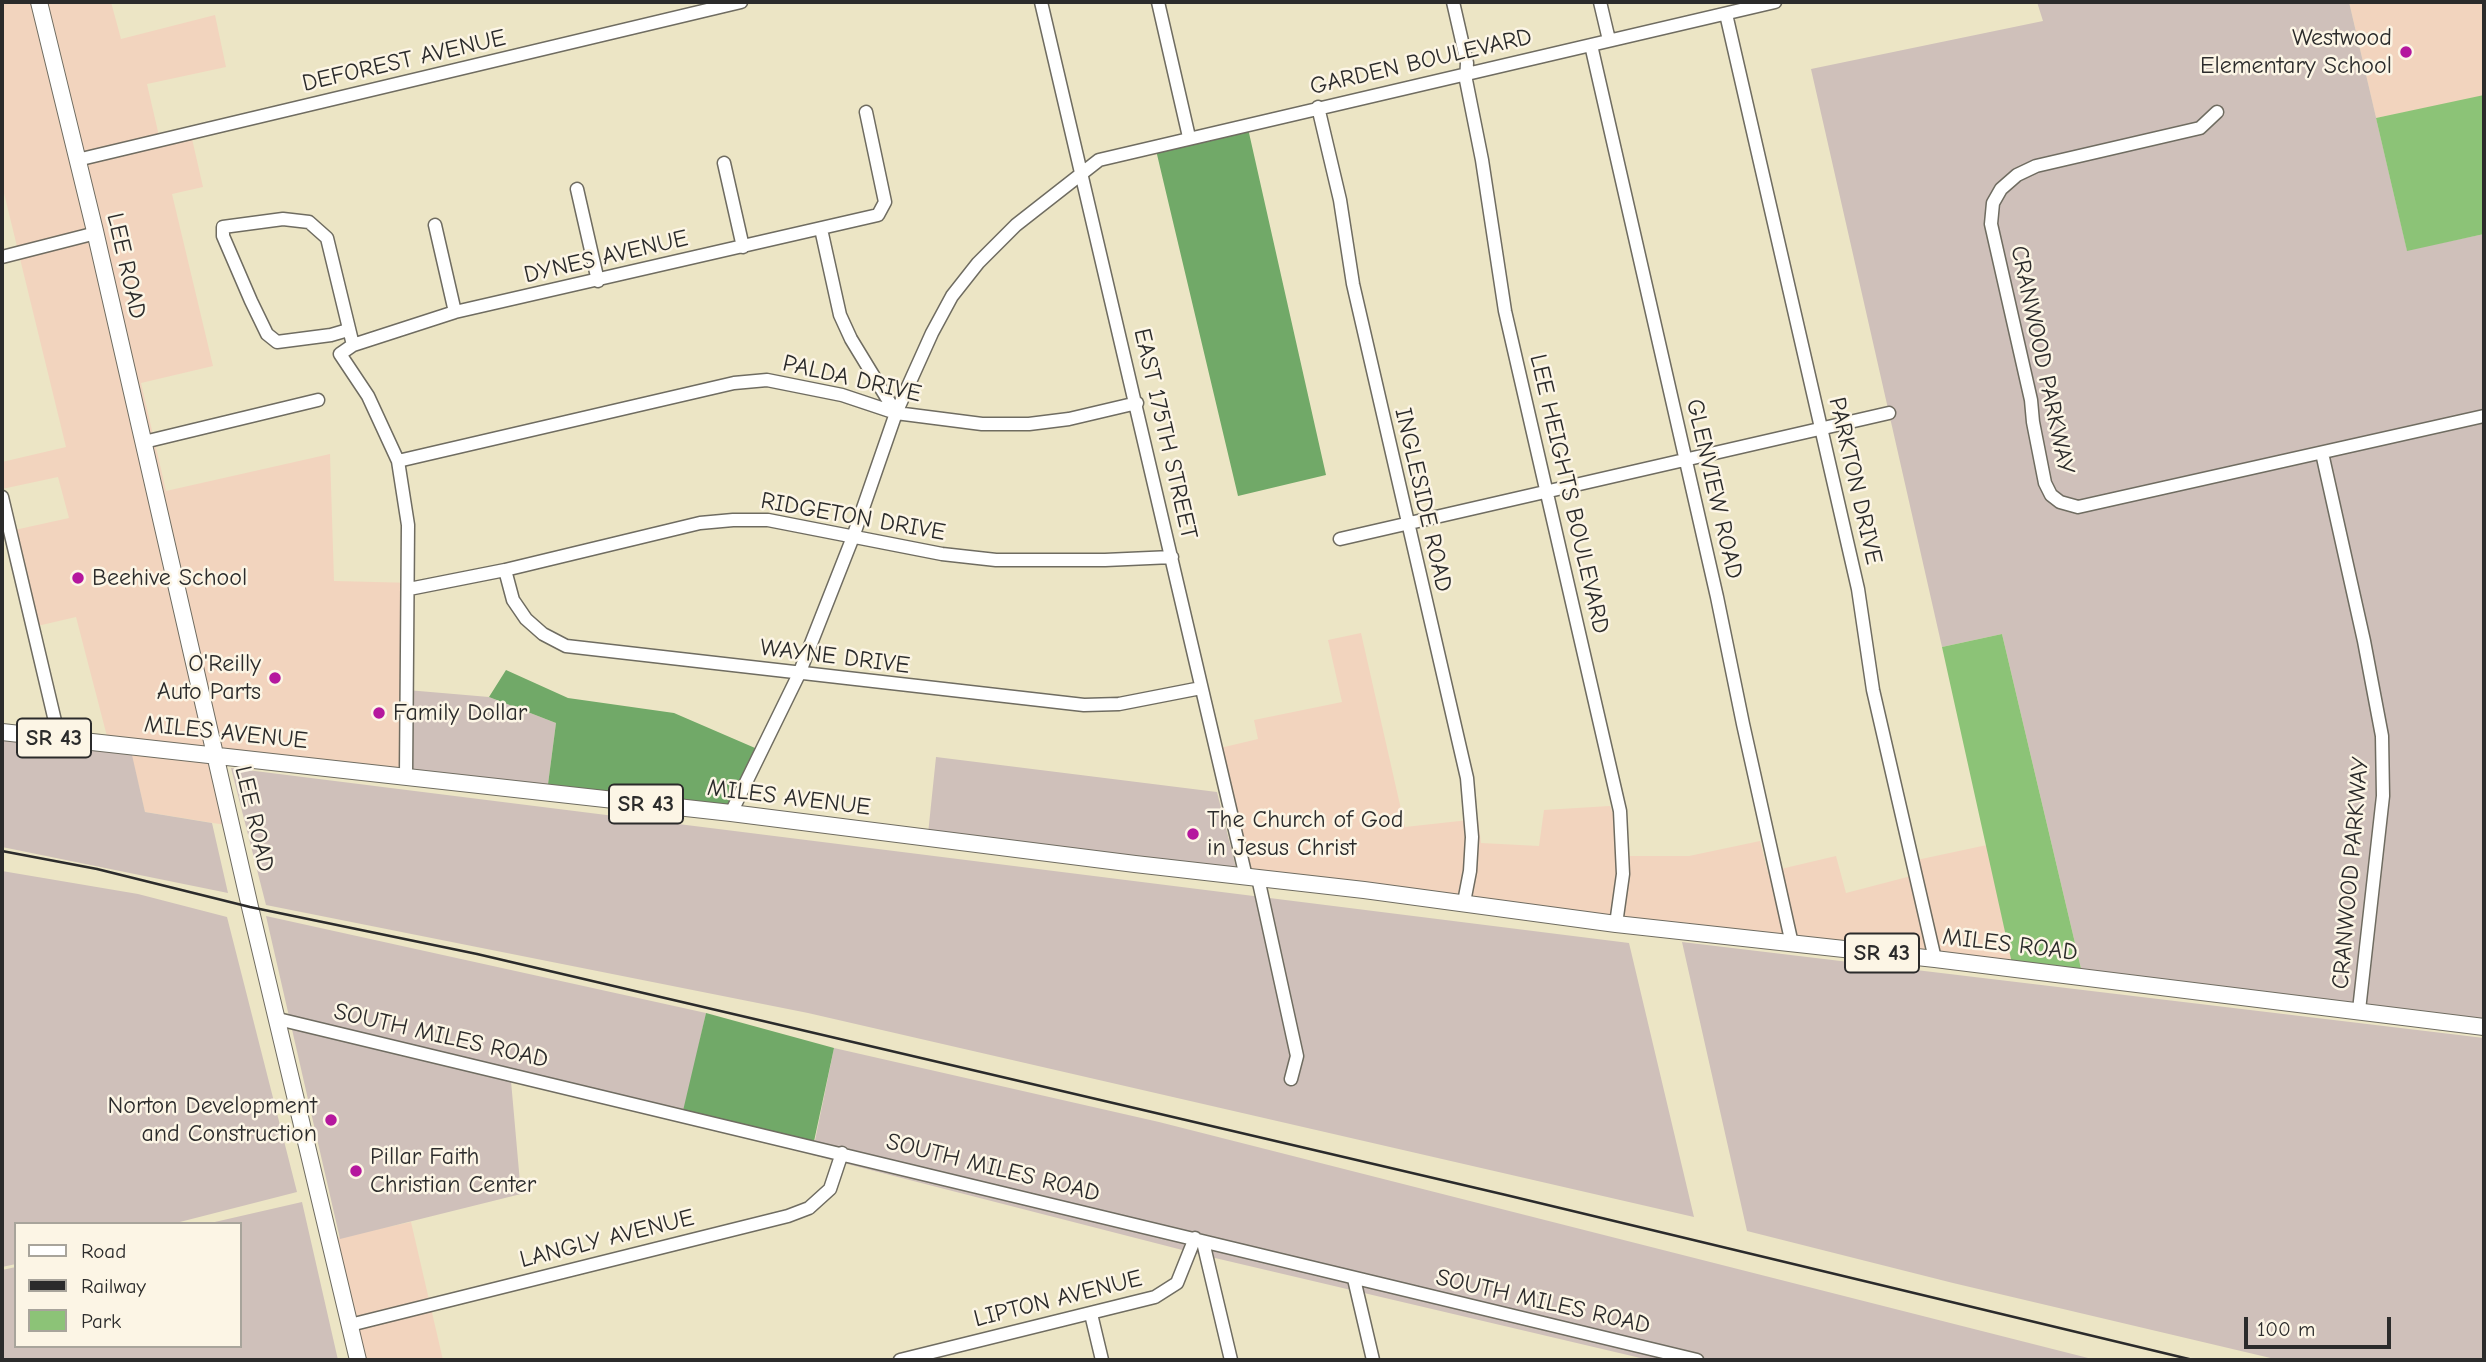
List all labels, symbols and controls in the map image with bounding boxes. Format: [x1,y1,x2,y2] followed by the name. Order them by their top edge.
[1307,22,1535,102] street label: GARDEN BOULEVARD
[299,24,509,98] street label: DEFOREST AVENUE
[2200,24,2392,80] place label: Westwood Elementary School
[2398,44,2414,60] marker: Westwood Elementary School
[100,210,152,322] street label: LEE ROAD
[521,224,691,290] street label: DYNES AVENUE
[2004,243,2080,477] street label: CRANWOOD PARKWAY
[1127,326,1203,542] street label: EAST 175TH STREET
[780,349,924,409] street label: PALDA DRIVE
[1523,351,1615,637] street label: LEE HEIGHTS BOULEVARD
[1822,395,1888,567] street label: PARKTON DRIVE
[1679,396,1749,582] street label: GLENVIEW ROAD
[1388,405,1458,595] street label: INGLESIDE ROAD
[758,487,948,547] street label: RIDGETON DRIVE
[92,564,247,592] place label: Beehive School
[70,570,86,586] marker: Beehive School
[758,634,912,680] street label: WAYNE DRIVE
[157,650,261,706] place label: O'Reilly Auto Parts
[267,670,283,686] marker: O'Reilly Auto Parts
[393,699,527,727] place label: Family Dollar
[371,705,387,721] marker: Family Dollar
[143,710,309,756] street label: MILES AVENUE
[17,718,91,758] road number: SR 43
[2326,756,2376,990] street label: CRANWOOD PARKWAY
[228,763,280,875] street label: LEE ROAD
[706,774,872,822] street label: MILES AVENUE
[609,784,683,824] road number: SR 43
[1207,806,1403,862] place label: The Church of God in Jesus Christ
[1185,826,1201,842] marker: The Church of God in Jesus Christ
[1941,922,2079,968] street label: MILES ROAD
[1845,934,1919,972] road number: SR 43
[331,997,551,1075] street label: SOUTH MILES ROAD
[107,1092,317,1148] place label: Norton Development and Construction
[323,1112,339,1128] marker: Norton Development and Construction
[883,1128,1103,1208] street label: SOUTH MILES ROAD
[370,1143,536,1199] place label: Pillar Faith Christian Center
[348,1163,364,1179] marker: Pillar Faith Christian Center
[517,1203,697,1275] street label: LANGLY AVENUE
[14,1222,242,1348] legend
[81,1239,126,1263] text: Road
[1433,1263,1653,1341] street label: SOUTH MILES ROAD
[971,1264,1145,1334] street label: LIPTON AVENUE
[81,1274,146,1298] text: Railway
[2248,1302,2395,1346] scale bar
[81,1309,121,1333] text: Park
[2257,1317,2315,1341] text: 100 m

